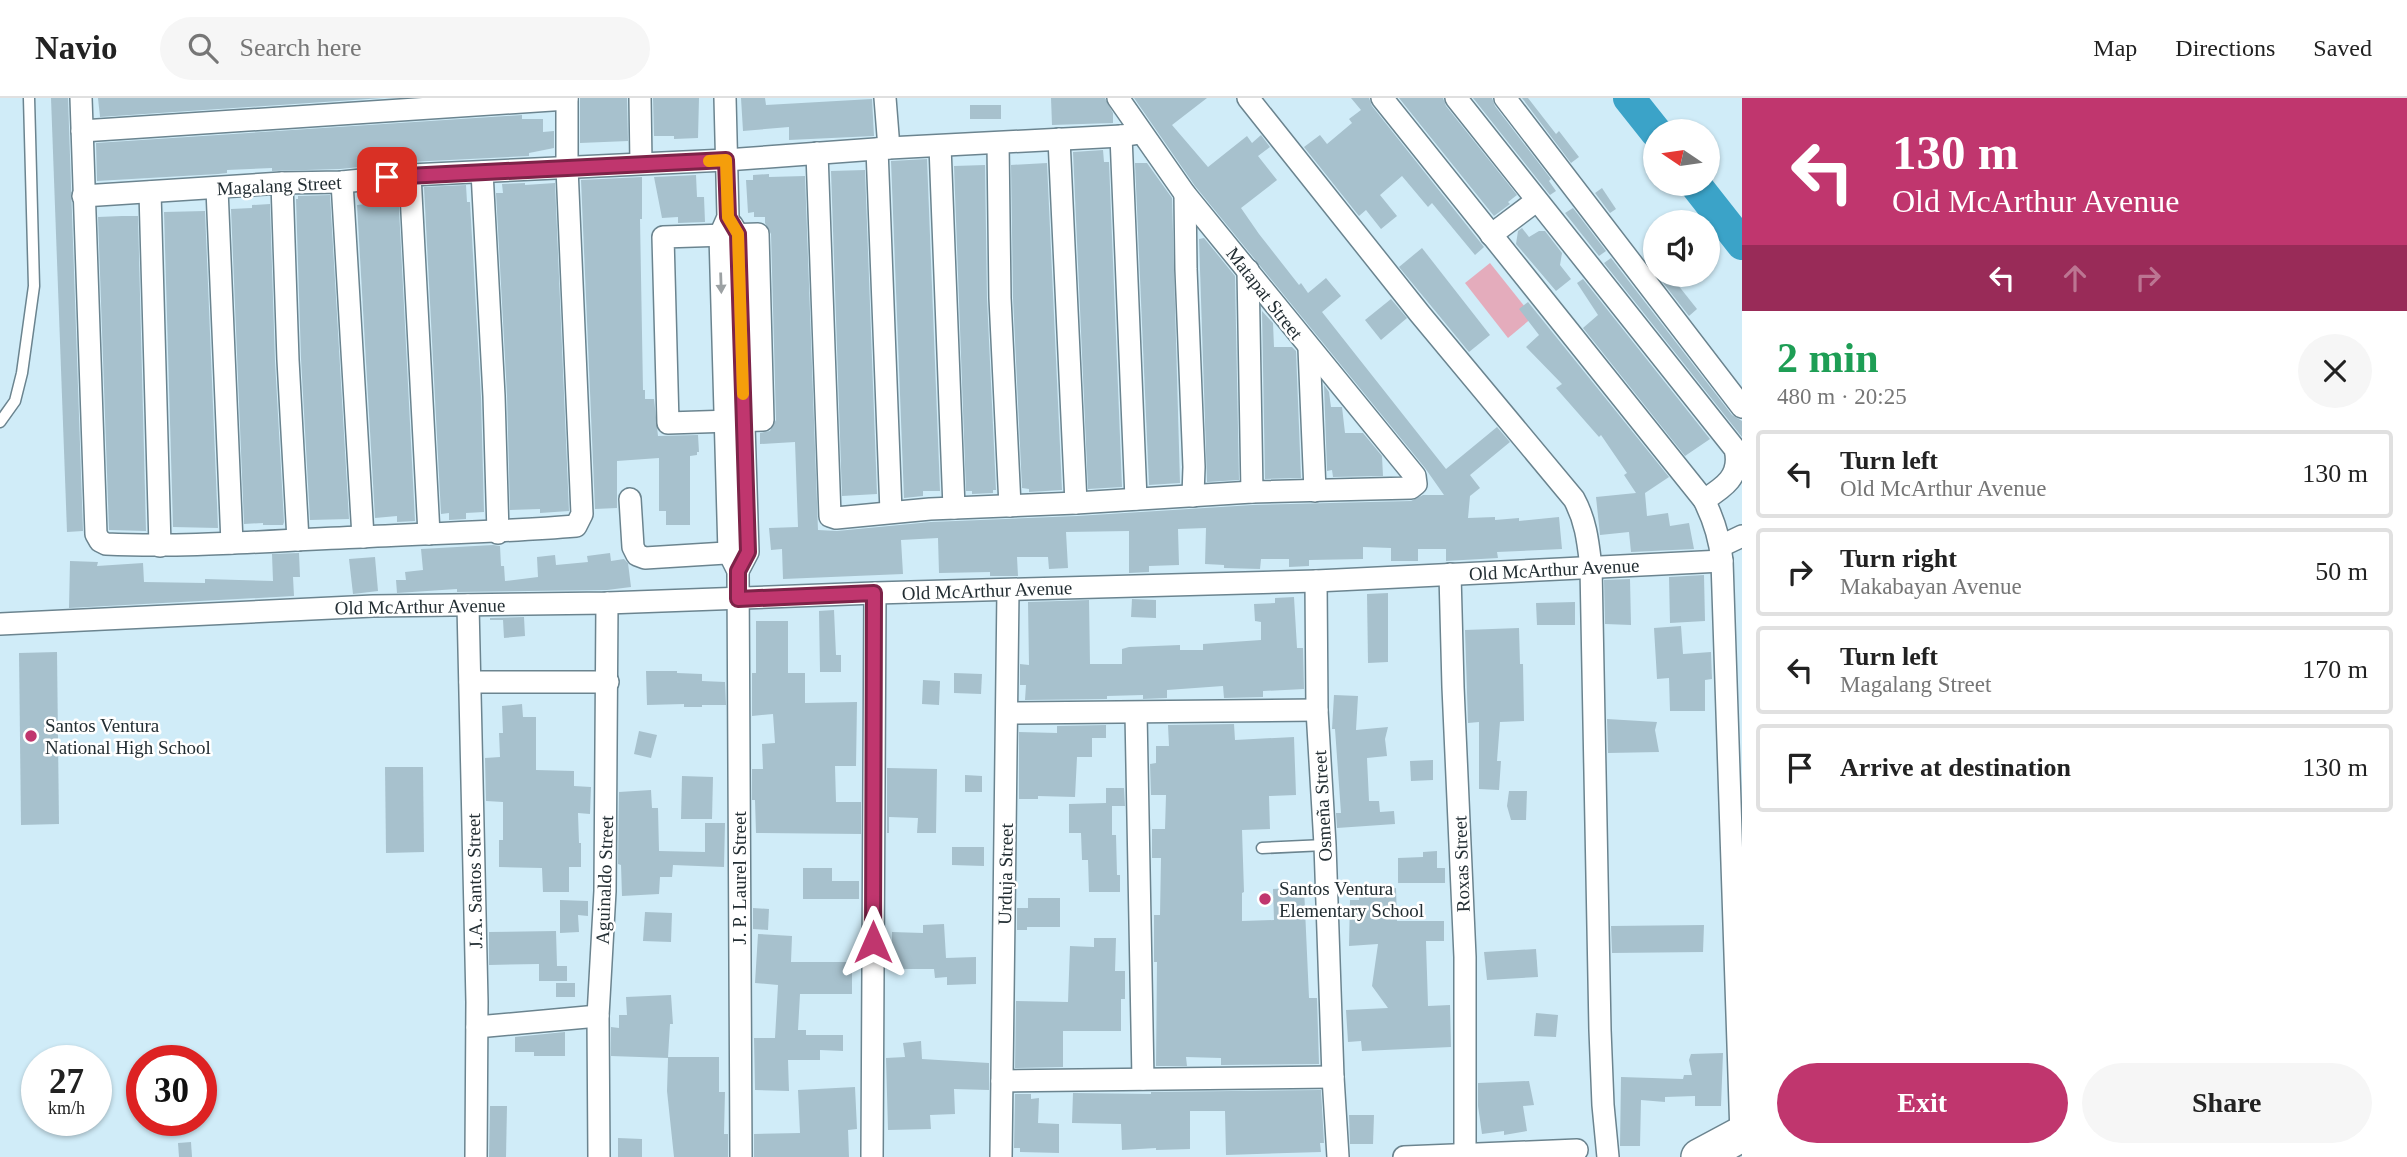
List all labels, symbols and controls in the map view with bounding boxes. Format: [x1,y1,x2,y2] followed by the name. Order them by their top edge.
[160,17,650,80] search box
[184,29,222,67] icon: search
[35,30,118,66] text: Navio
[240,33,361,62] text: Search here
[2093,35,2137,61] text: Map
[2175,35,2275,61] text: Directions
[2313,35,2372,61] text: Saved
[1643,119,1720,196] north arrow
[1643,119,1720,287] map controls
[1892,125,2019,180] text: 130 m
[1777,126,1868,217] icon: left
[357,147,417,207] pin
[368,158,406,196] icon: arrive
[216,172,343,199] street label: Magalang Street
[1892,183,2179,219] text: Old McArthur Avenue
[1643,210,1720,287] button: sound
[1222,243,1308,344] street label: Matapat Street
[1983,259,2021,297] icon: left
[2056,259,2094,297] icon: ahead
[2129,259,2167,297] icon: right
[715,273,727,295] one-way arrow
[2298,334,2372,408] button: close
[1777,335,1879,381] text: 2 min
[1777,384,1907,409] text: 480 m · 20:25
[1840,446,1938,475] text: Turn left
[1781,455,1819,493] icon: left
[2302,459,2368,488] text: 130 m
[1840,476,2047,501] text: Old McArthur Avenue
[1840,544,1957,573] text: Turn right
[1781,553,1819,591] icon: right
[1468,555,1640,584] street label: Old McArthur Avenue
[2315,557,2368,586] text: 50 m
[1840,574,2022,599] text: Makabayan Avenue
[901,577,1073,604] street label: Old McArthur Avenue
[335,595,505,618] street label: Old McArthur Avenue
[1840,642,1938,671] text: Turn left
[1781,651,1819,689] icon: left
[2302,655,2368,684] text: 170 m
[1840,672,1991,697] text: Magalang Street
[45,715,211,758] place label: Santos Ventura National High School
[23,728,39,744] marker: Santos Ventura National High School
[1309,749,1336,862] street label: Osmeña Street
[1781,749,1819,787] icon: arrive
[1840,753,2071,782] text: Arrive at destination
[2302,753,2368,782] text: 130 m
[729,811,750,945] street label: J. P. Laurel Street
[463,813,486,949] street label: J.A. Santos Street
[592,814,617,945] street label: Aguinaldo Street
[1449,815,1474,913] street label: Roxas Street
[994,822,1017,925] street label: Urduja Street
[1279,878,1424,921] place label: Santos Ventura Elementary School
[1257,891,1273,907] marker: Santos Ventura Elementary School
[836,905,910,979] position arrow
[126,1045,217,1136] speed limit sign: 30
[49,1062,84,1101] text: 27
[1777,1063,2068,1143] button: Exit
[2082,1063,2372,1143] button: Share
[48,1098,85,1118] text: km/h

